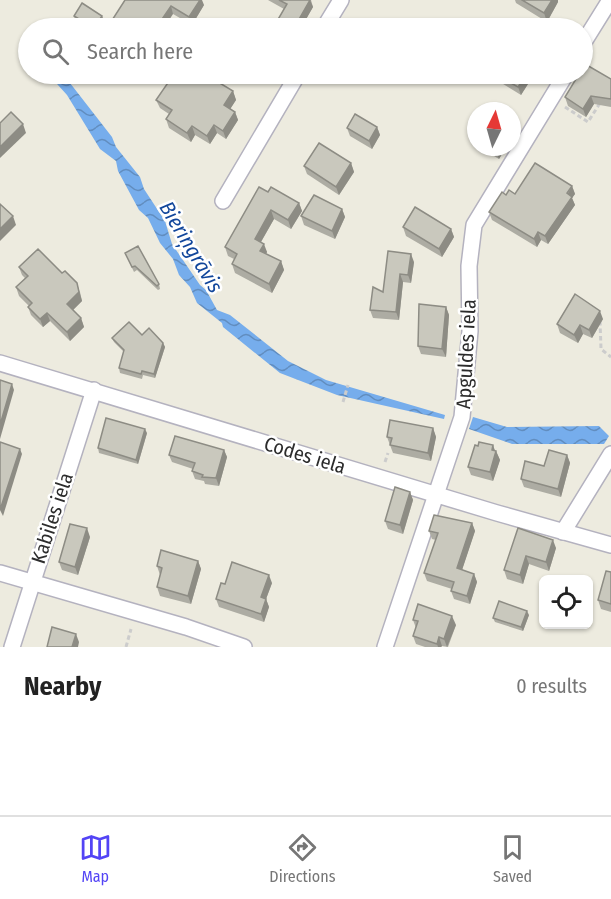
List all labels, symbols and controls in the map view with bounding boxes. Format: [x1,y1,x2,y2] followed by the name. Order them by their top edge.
[18,18,593,84] search box
[39,35,72,68] icon: search
[87,38,193,65] text: Search here
[467,102,521,156] north arrow
[154,196,229,298] water label: Bieriņgrāvis
[451,299,481,409] street label: Apguldes iela
[261,431,349,479] street label: Codes iela
[26,470,78,566] street label: Kabiles iela
[539,575,593,629] map controls
[539,575,593,629] button: locate
[24,671,101,702] text: Nearby
[516,674,587,698] text: 0 results
[79,831,112,886] tab: Map
[269,831,336,886] tab: Directions
[493,831,532,886] tab: Saved

